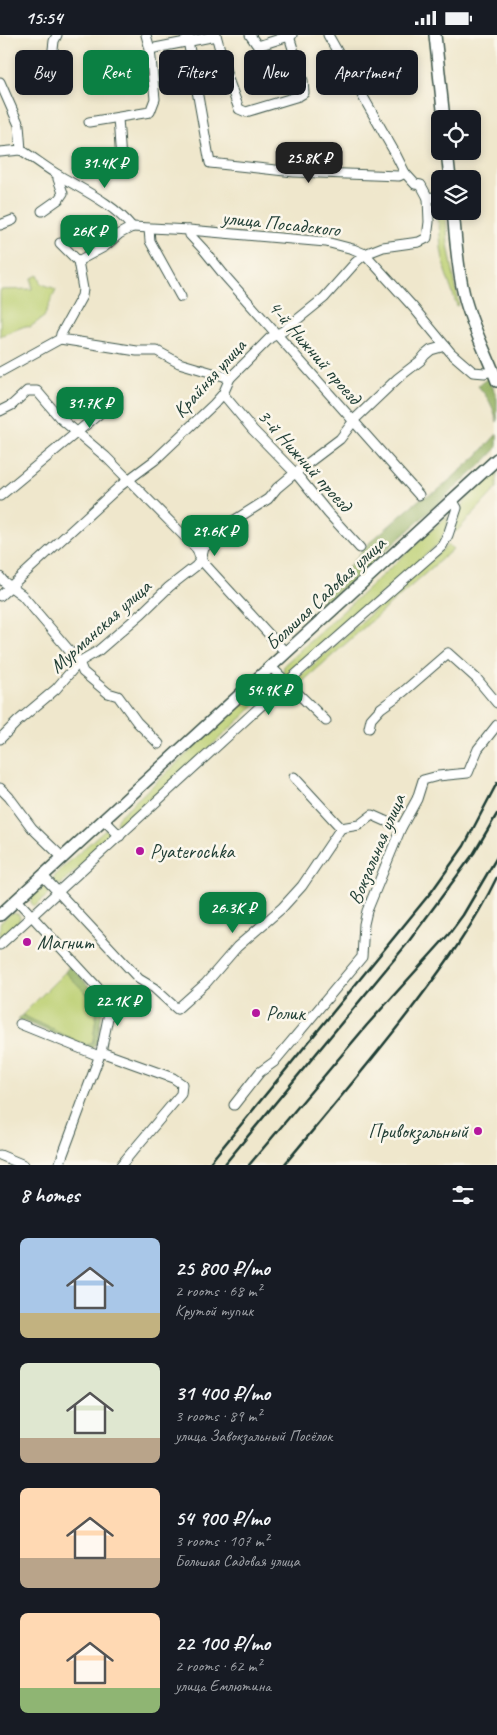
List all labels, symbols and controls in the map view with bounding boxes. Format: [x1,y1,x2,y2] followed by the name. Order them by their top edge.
[25,6,62,30] text: 15:54
[15,50,73,95] chip: Buy
[83,50,149,95] chip: Rent
[159,50,234,95] chip: Filters
[244,50,306,95] chip: New
[316,50,418,95] chip: Apartment
[431,110,481,220] map controls
[431,110,481,160] button: locate
[263,141,355,184] pin: 25.8K ₽
[59,147,151,189] pin: 31.4K ₽
[287,148,331,168] text: 25.8K ₽
[82,153,128,173] text: 31.4K ₽
[431,170,481,220] button: layers
[220,205,342,242] street label: улица Посадского
[54,215,124,257] pin: 26K ₽
[71,221,107,241] text: 26K ₽
[263,295,368,411] street label: 4-й Нижний проезд
[167,332,253,423] street label: Крайняя улица
[44,387,136,429] pin: 31.7K ₽
[68,393,112,413] text: 31.7K ₽
[252,404,359,518] street label: 3-й Нижний проезд
[169,515,261,557] pin: 29.6K ₽
[192,521,238,541] text: 29.6K ₽
[260,530,392,656] street label: Большая Садовая улица
[44,573,157,678] street label: Мурманская улица
[223,673,315,716] pin: 54.9K ₽
[247,680,291,700] text: 54.9K ₽
[342,789,411,908] street label: Вокзальная улица
[150,839,235,864] place label: Pyaterochka
[134,845,146,857] marker: Pyaterochka
[187,891,279,934] pin: 26.3K ₽
[210,898,256,918] text: 26.3K ₽
[37,930,95,955] place label: Магнит
[21,936,33,948] marker: Магнит
[72,985,164,1027] pin: 22.1K ₽
[95,991,141,1011] text: 22.1K ₽
[266,1001,306,1026] place label: Ролик
[250,1007,262,1019] marker: Ролик
[368,1119,470,1145] place label: Привокзальный
[472,1125,484,1137] marker: Привокзальный
[449,1181,477,1209] icon: filters
[20,1182,79,1208] text: 8 homes
[175,1255,270,1281] text: 25 800 ₽/mo
[60,1258,120,1318] icon: home
[175,1281,261,1301] text: 2 rooms · 68 m²
[175,1301,253,1321] text: Крутой тупик
[175,1380,270,1406] text: 31 400 ₽/mo
[60,1383,120,1443] icon: home
[175,1406,261,1426] text: 3 rooms · 89 m²
[175,1426,332,1446] text: улица Завокзальный Посёлок
[175,1505,270,1531] text: 54 900 ₽/mo
[60,1508,120,1568] icon: home
[175,1531,269,1551] text: 3 rooms · 107 m²
[175,1551,300,1571] text: Большая Садовая улица
[175,1630,270,1656] text: 22 100 ₽/mo
[60,1633,120,1693] icon: home
[175,1656,261,1676] text: 2 rooms · 62 m²
[175,1676,271,1696] text: улица Емлютина

